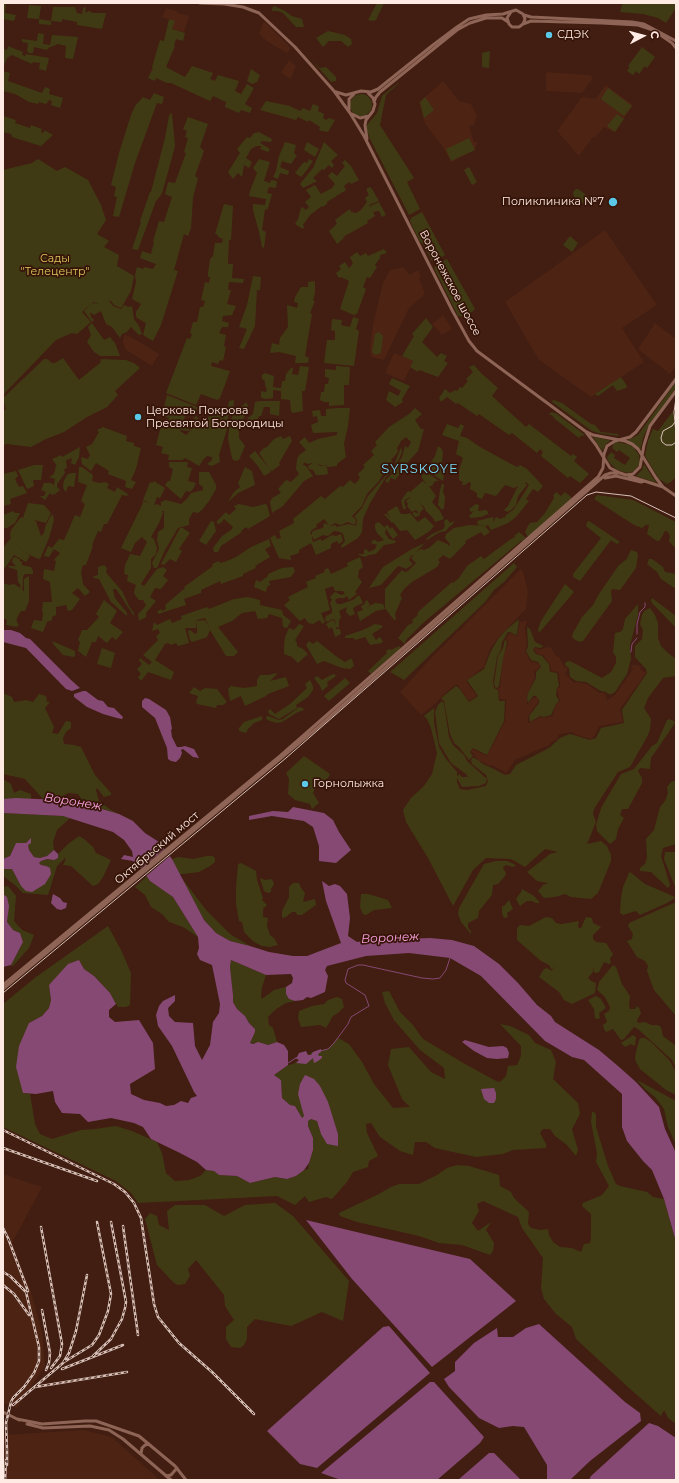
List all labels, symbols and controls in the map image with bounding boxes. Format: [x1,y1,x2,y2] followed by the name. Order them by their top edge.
[623,16,663,56] north arrow
[557,28,589,42] place label: СДЭК
[544,30,554,40] marker: СДЭК
[648,30,662,39] text: С
[502,195,604,209] place label: Поликлиника №7
[607,196,619,208] marker: Поликлиника №7
[416,228,484,338] street label: Воронежское шоссе
[21,252,89,278] park label: Сады "Телецентр"
[146,404,284,430] place label: Церковь Покрова Пресвятой Богородицы
[133,412,143,422] marker: Церковь Покрова Пресвятой Богородицы
[381,461,459,477] district label: SYRSKOYE
[313,777,384,791] place label: Горнолыжка
[300,779,310,789] marker: Горнолыжка
[43,790,103,814] water label: Воронеж
[112,809,202,887] street label: Октябрьский мост
[361,929,419,947] water label: Воронеж

